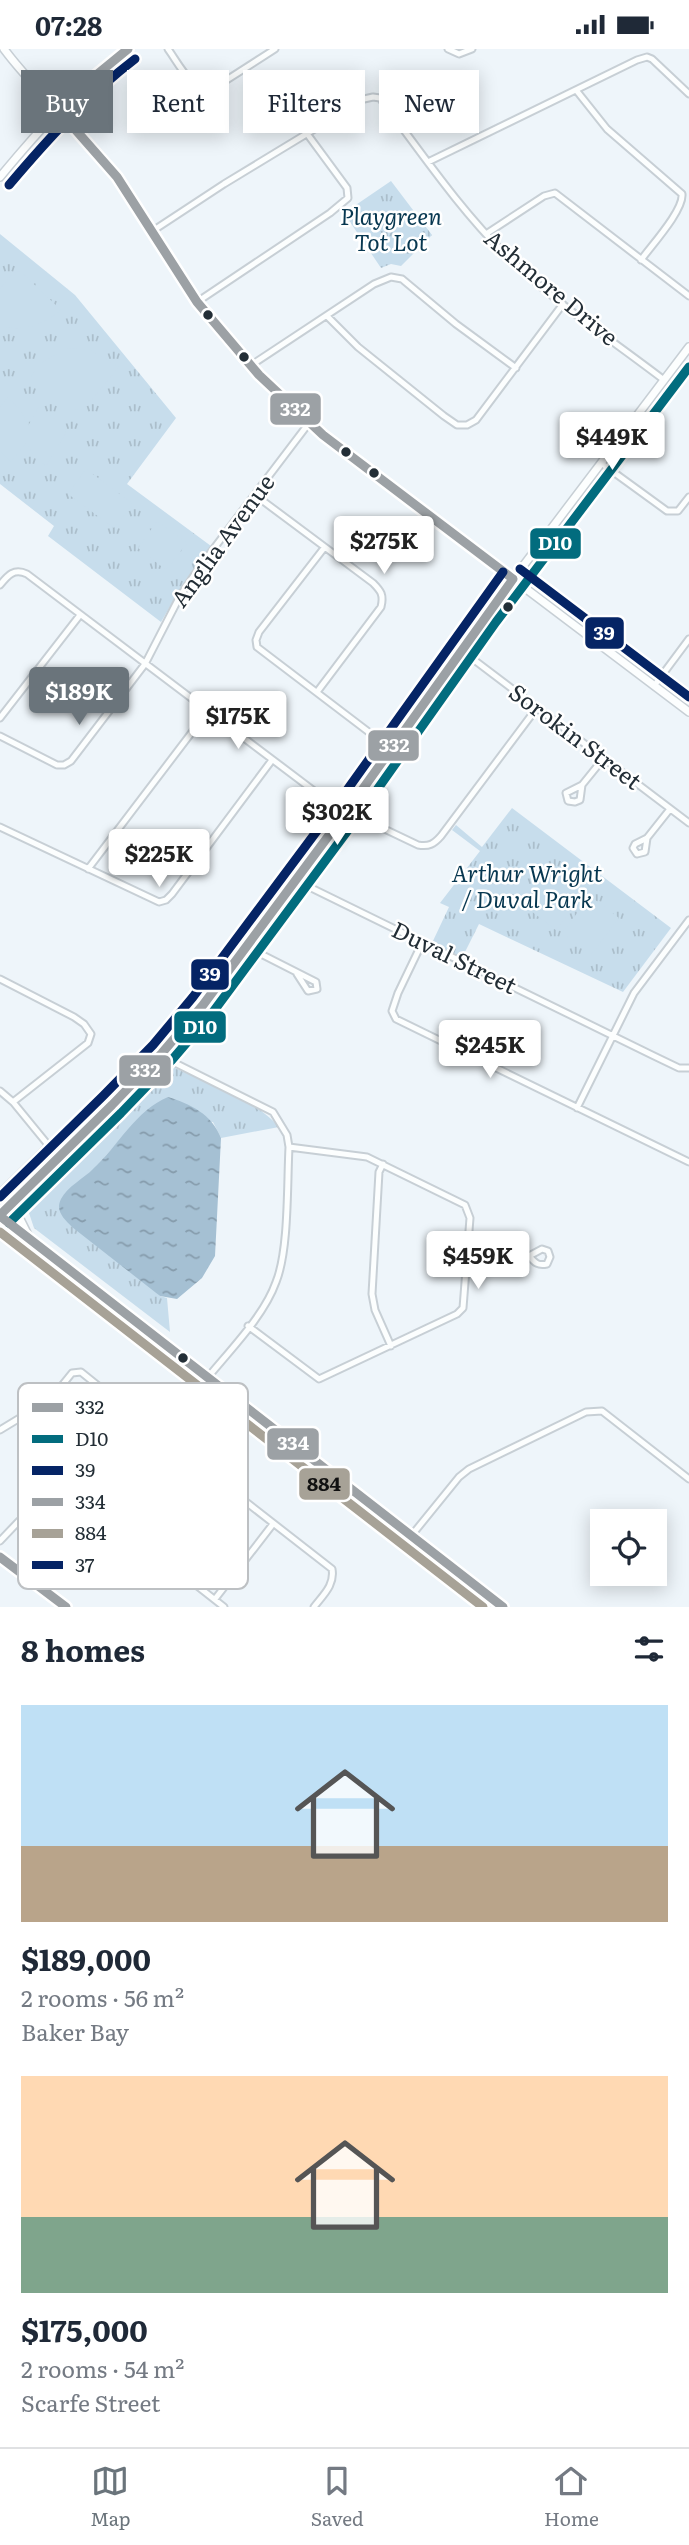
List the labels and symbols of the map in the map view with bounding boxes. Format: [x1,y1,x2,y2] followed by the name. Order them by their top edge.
[340,198,442,258] park label: Playgreen Tot Lot
[478,220,627,353] street label: Ashmore Drive
[201,308,215,322] unlabelled marker
[237,350,251,364] unlabelled marker
[269,392,322,426] line badge: 332
[280,394,310,422] text: 332
[563,413,661,472] pin: $449K
[339,445,353,459] unlabelled marker
[161,466,281,613] street label: Anglia Avenue
[367,466,381,480] unlabelled marker
[335,517,433,576] pin: $275K
[529,527,582,560] line badge: D10
[538,528,572,556] text: D10
[501,600,515,614] unlabelled marker
[584,616,625,650] line badge: 39
[593,618,615,646] text: 39
[30,667,128,727] pin: $189K
[503,674,650,797] street label: Sorokin Street
[189,691,287,751] pin: $175K
[367,729,420,762] line badge: 332
[379,730,409,758] text: 332
[288,787,386,847] pin: $302K
[110,829,208,889] pin: $225K
[452,855,602,915] park label: Arthur Wright / Duval Park
[387,911,524,1001] street label: Duval Street
[190,958,230,991] line badge: 39
[199,959,221,987] text: 39
[173,1010,227,1044] line badge: D10
[183,1012,217,1040] text: D10
[441,1021,539,1080] pin: $245K
[118,1054,172,1087] line badge: 332
[130,1055,160,1083] text: 332
[429,1231,527,1291] pin: $459K
[176,1351,190,1365] unlabelled marker
[18,1383,248,1589] legend
[75,1392,104,1420] text: 332
[75,1424,108,1452] text: D10
[266,1427,320,1461] line badge: 334
[277,1428,310,1456] text: 334
[75,1455,95,1483] text: 39
[298,1467,351,1501] line badge: 884
[307,1469,341,1497] text: 884
[75,1487,106,1515] text: 334
[75,1518,107,1546] text: 884
[75,1550,95,1578] text: 37

